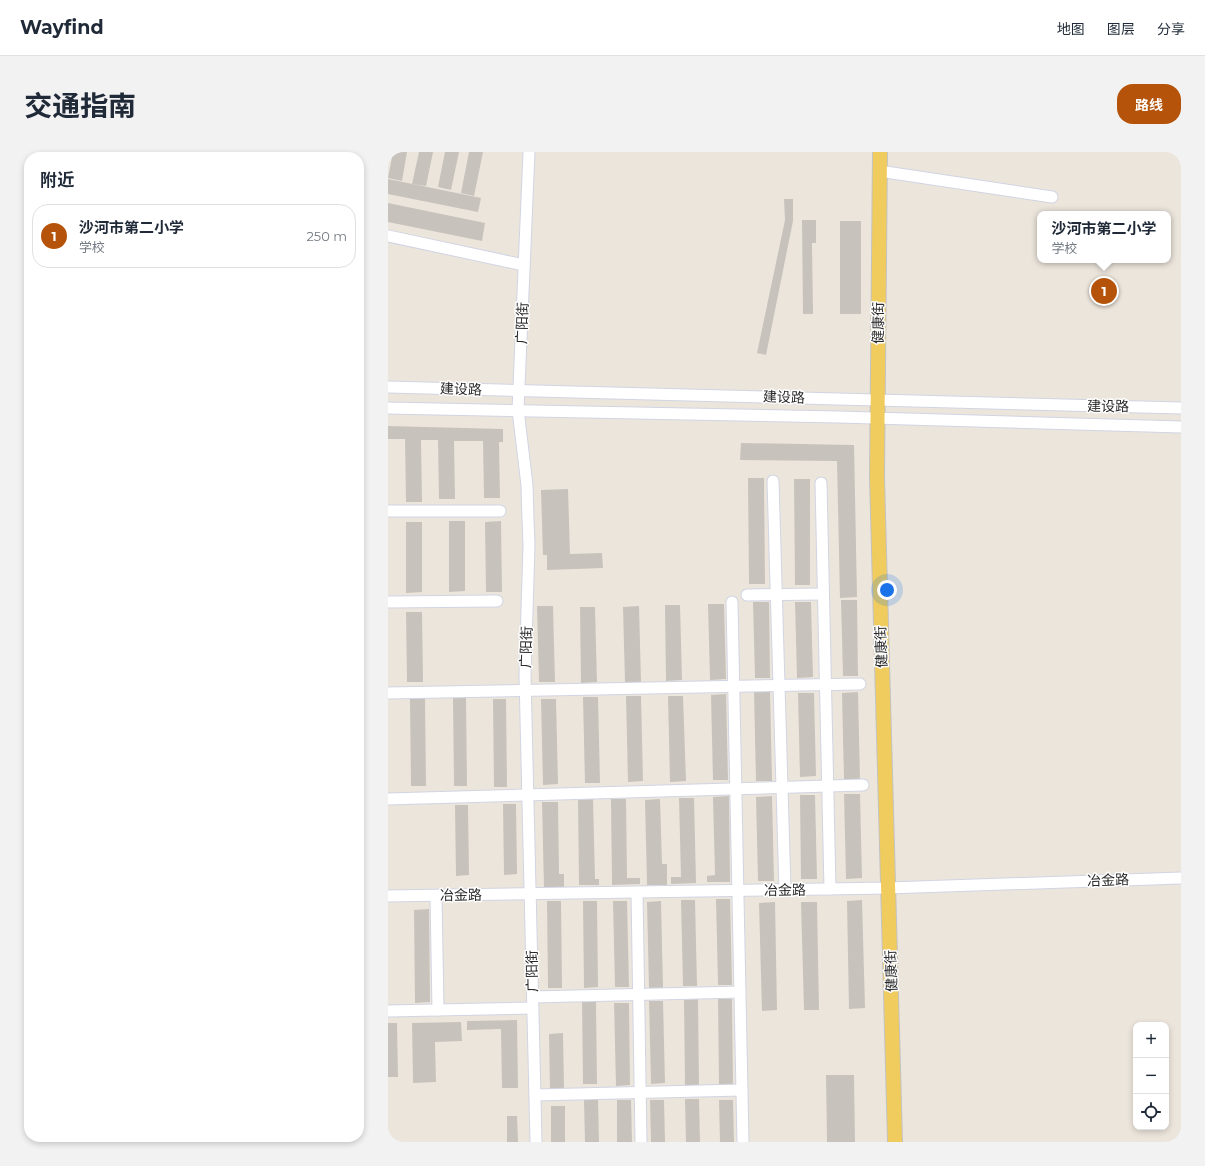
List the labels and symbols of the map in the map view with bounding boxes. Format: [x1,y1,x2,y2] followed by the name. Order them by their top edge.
[1091,276,1117,306] pin: 1
[512,302,532,344] street label: 广阳街
[869,302,887,344] street label: 健康街
[440,379,482,399] street label: 建设路
[763,387,805,407] street label: 建设路
[1087,397,1129,415] street label: 建设路
[877,580,897,600] your location
[516,626,536,668] street label: 广阳街
[871,626,891,668] street label: 健康街
[1087,870,1129,890] street label: 冶金路
[764,881,806,899] street label: 冶金路
[440,886,482,904] street label: 冶金路
[523,950,541,992] street label: 广阳街
[881,950,901,992] street label: 健康街

